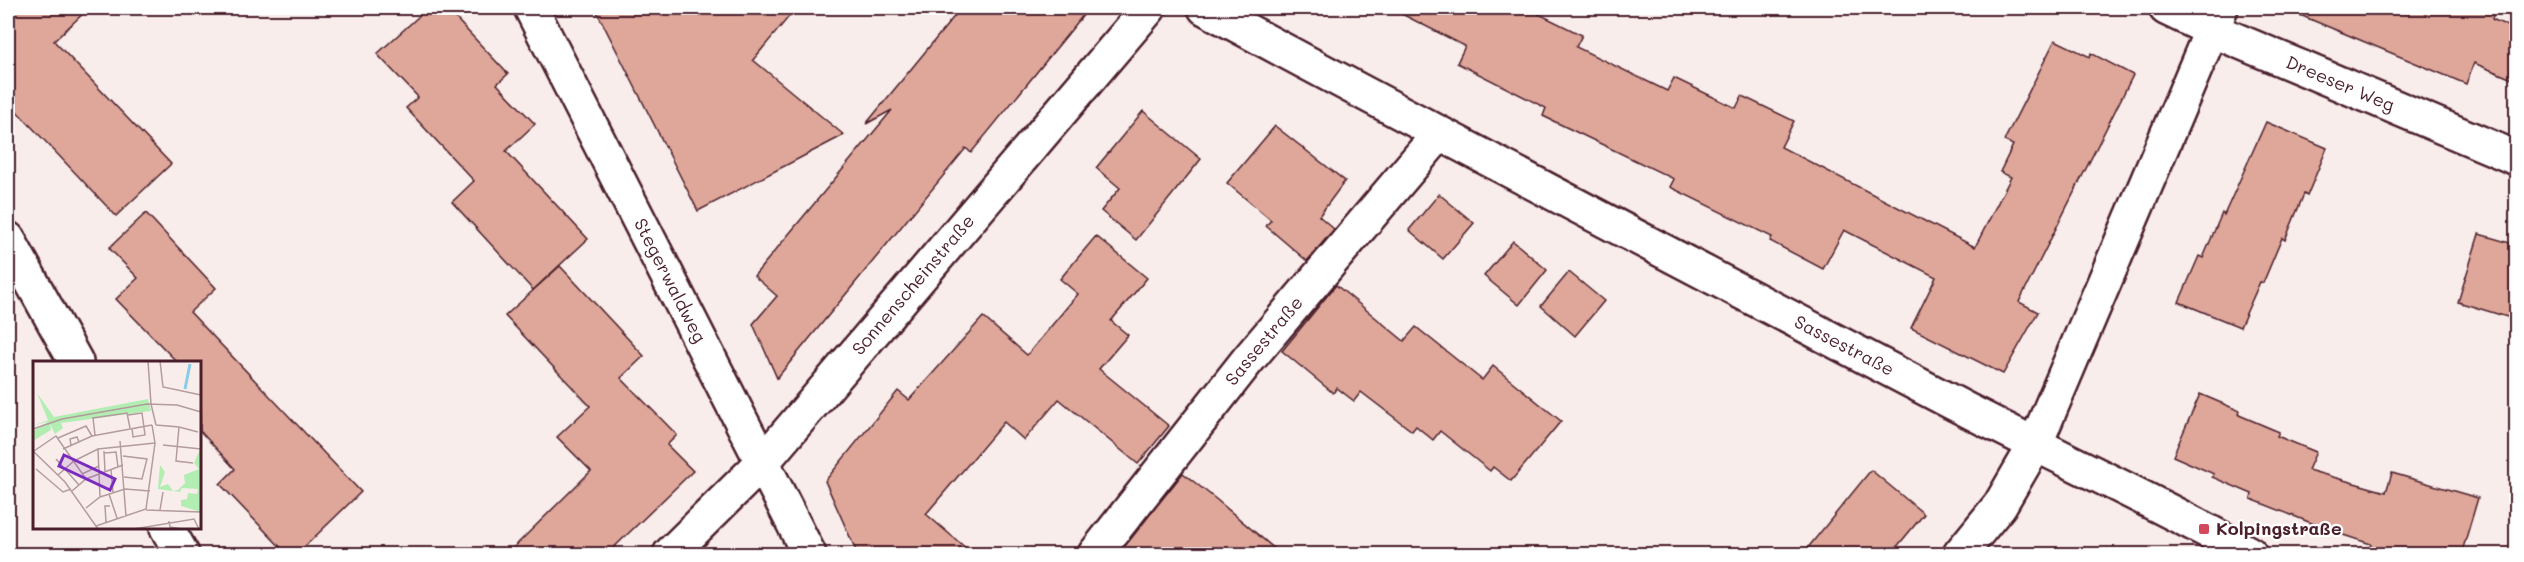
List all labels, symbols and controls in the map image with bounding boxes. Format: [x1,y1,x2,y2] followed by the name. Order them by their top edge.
[2282,49,2399,117] street label: Dreeser Weg
[846,209,979,360] street label: Sonnenscheinstraße
[629,214,712,347] street label: Stegerwaldweg
[1219,291,1308,390] street label: Sassestraße
[1791,309,1899,381] street label: Sassestraße
[33,361,201,529] inset map
[2216,516,2342,540] place label: Kolpingstraße
[2197,522,2211,536] marker: Kolpingstraße

